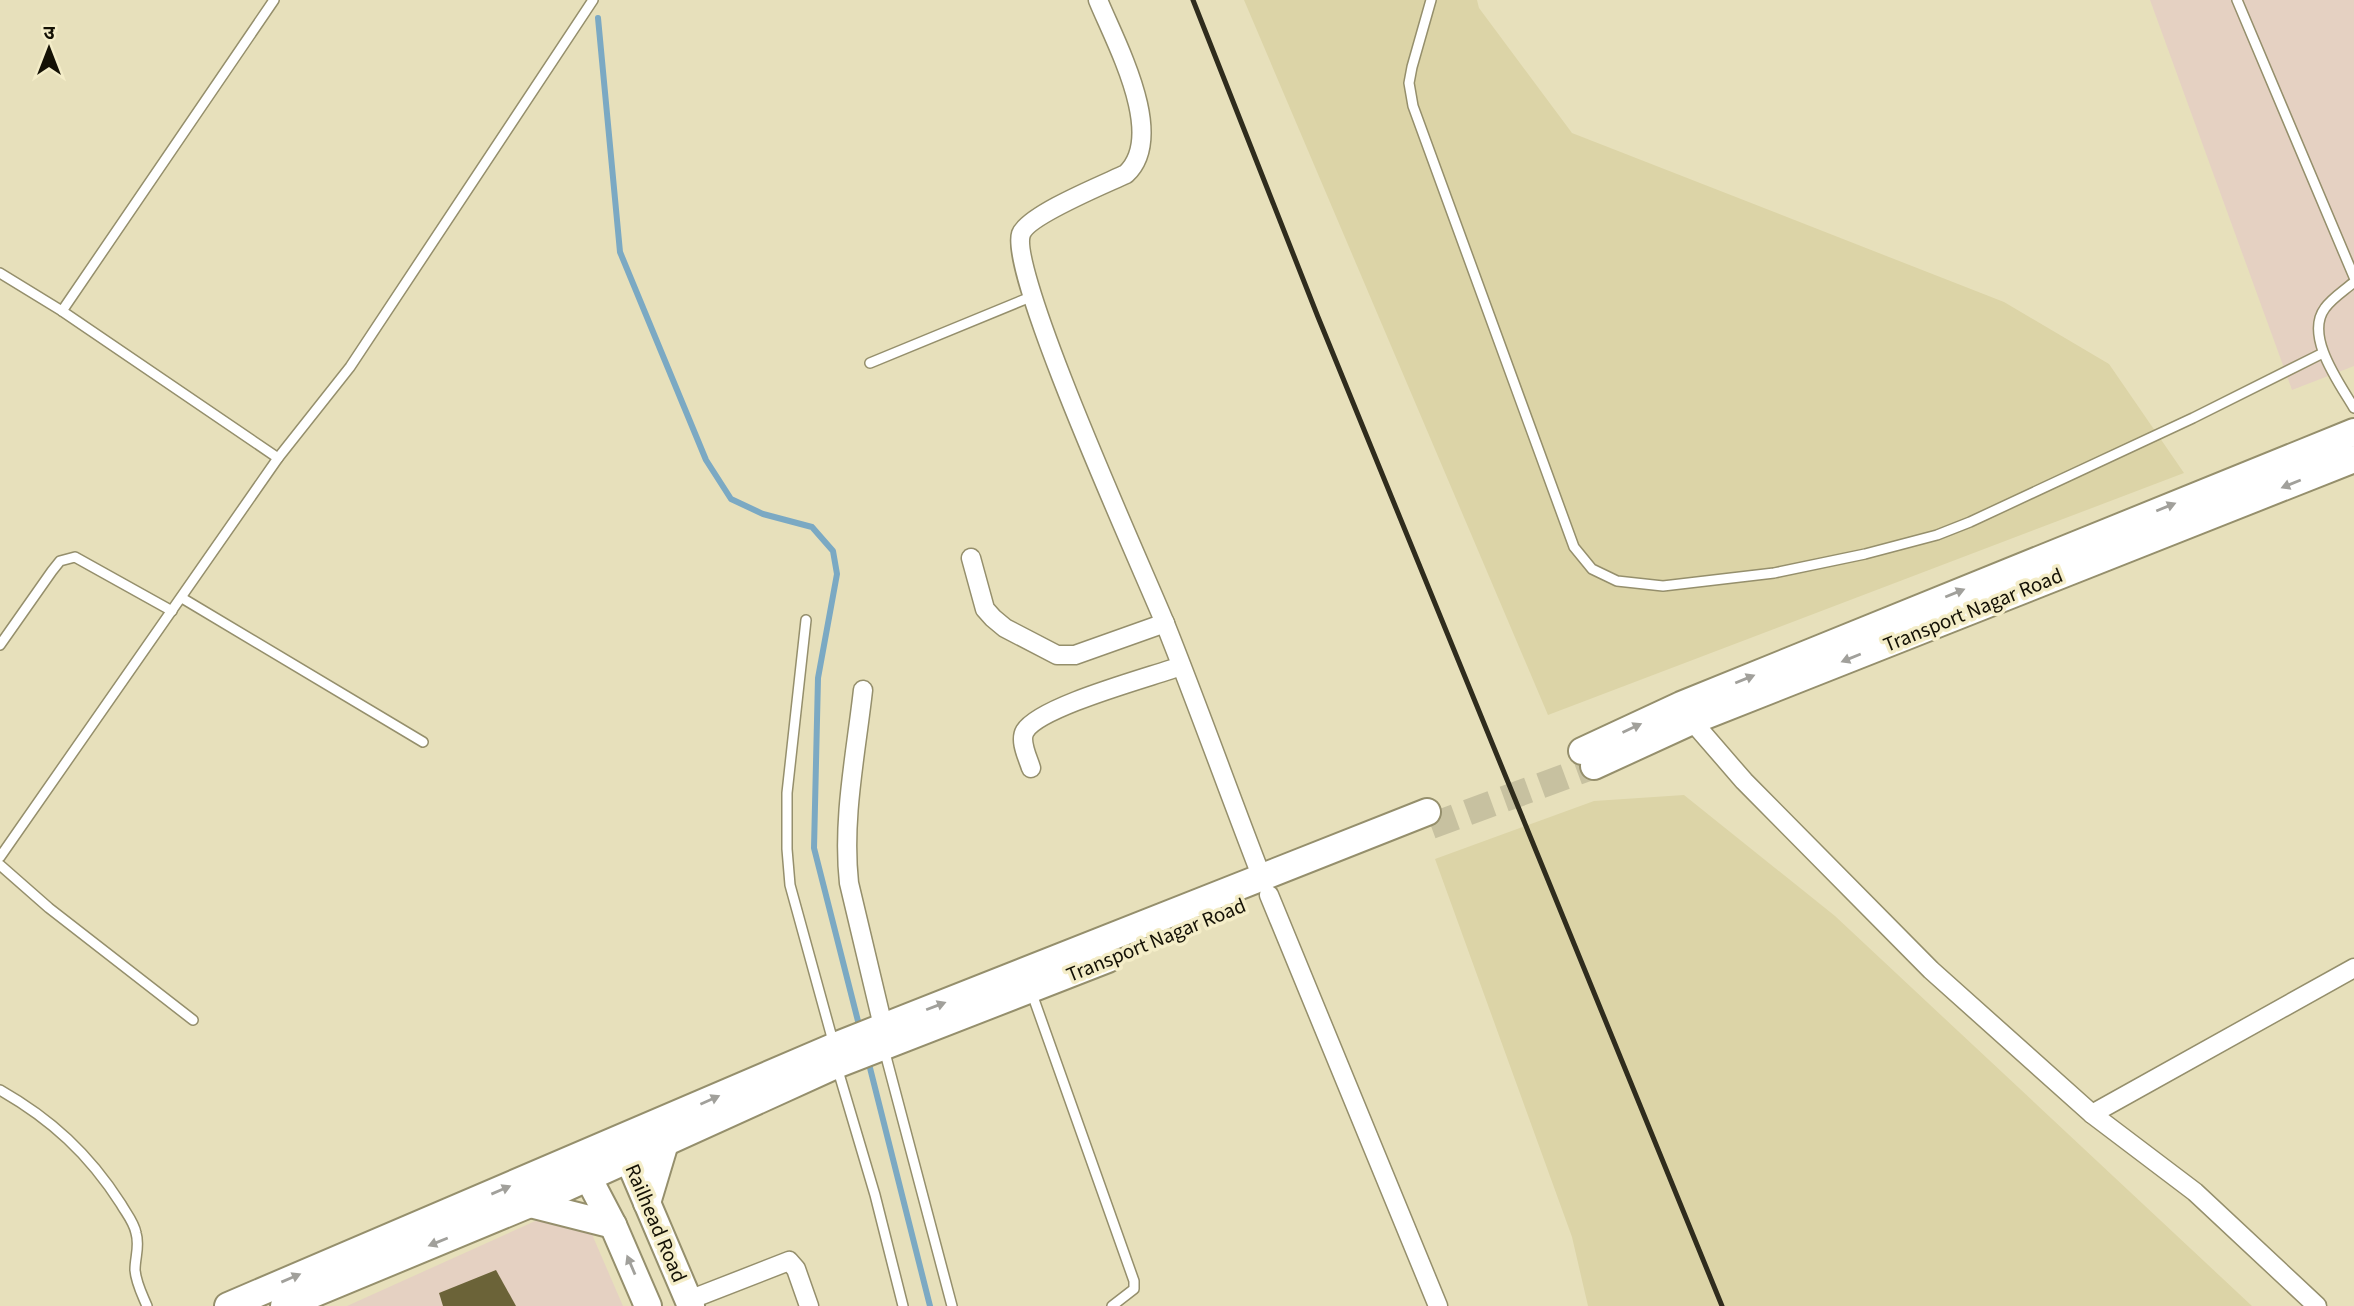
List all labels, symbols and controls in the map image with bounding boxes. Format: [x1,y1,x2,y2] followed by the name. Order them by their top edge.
[14,14,84,84] north arrow
[43,20,55,47] text: उ
[2280,478,2301,489] one-way arrow
[2156,502,2177,513] one-way arrow
[1879,560,2067,660] street label: Transport Nagar Road
[1945,587,1966,598] one-way arrow
[1841,653,1862,664] one-way arrow
[1734,673,1755,684] one-way arrow
[1622,722,1642,734] one-way arrow
[1062,890,1250,990] street label: Transport Nagar Road
[926,1000,947,1011] one-way arrow
[699,1095,720,1106] one-way arrow
[618,1159,694,1287] street label: Railhead Road
[490,1184,511,1195] one-way arrow
[428,1237,449,1248] one-way arrow
[625,1254,636,1275] one-way arrow
[281,1272,301,1284] one-way arrow

